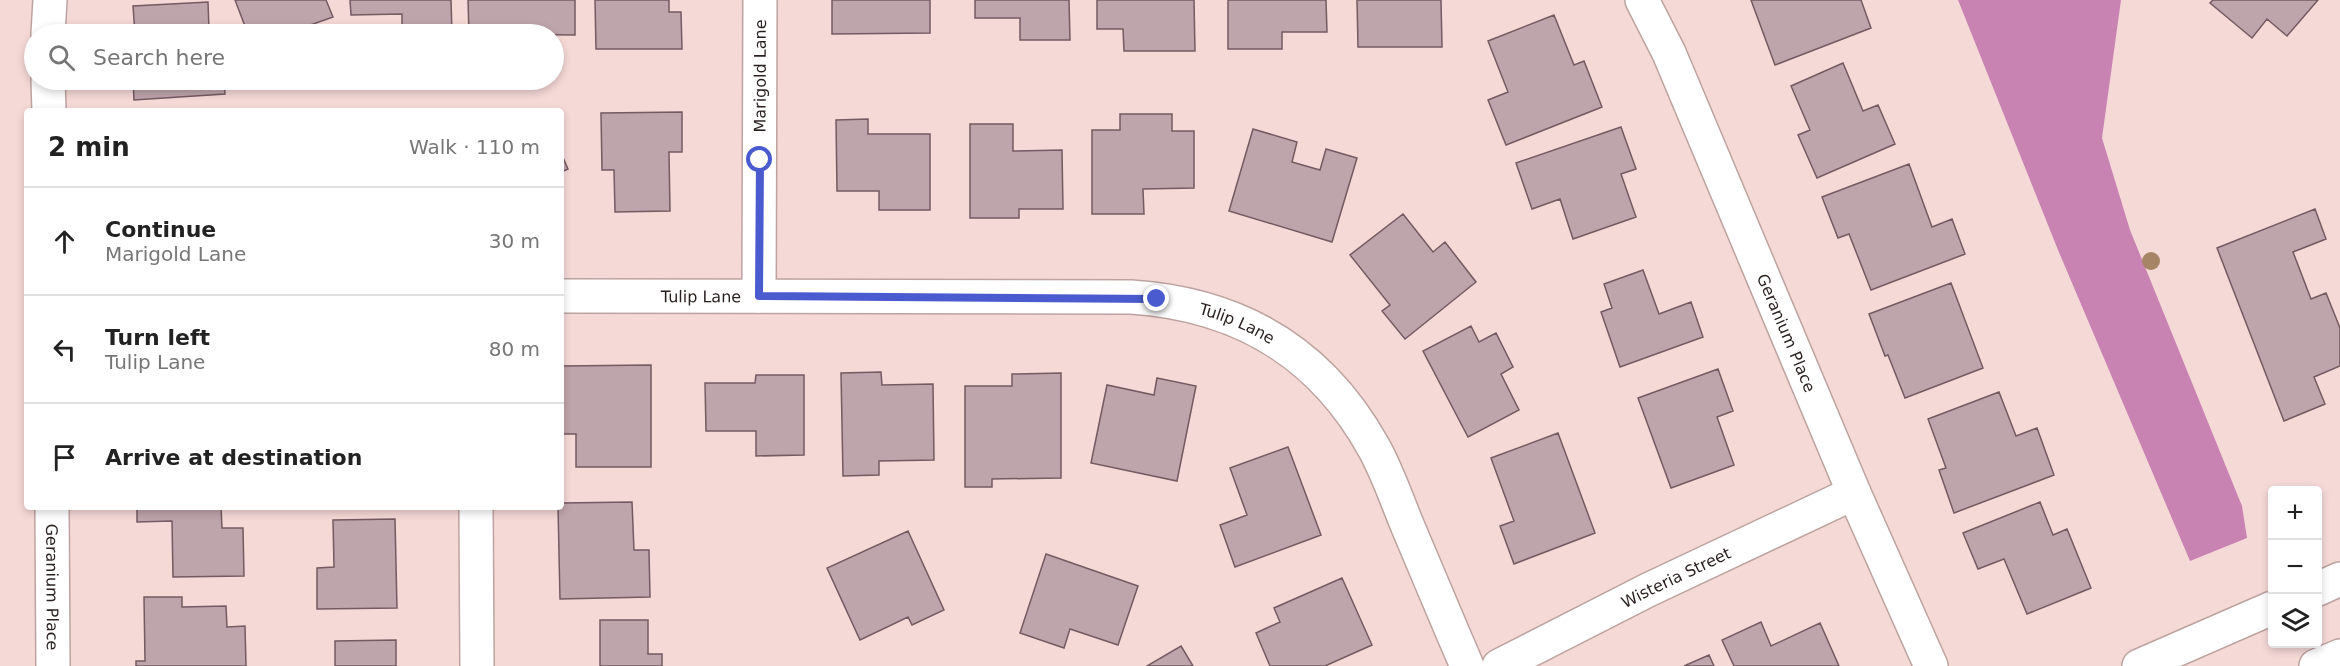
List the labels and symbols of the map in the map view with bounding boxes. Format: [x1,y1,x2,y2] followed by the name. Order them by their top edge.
[751,19,770,133] street label: Marigold Lane
[746,146,772,172] route start
[1753,271,1819,395] street label: Geranium Place
[1143,285,1169,311] route end
[660,287,741,306] street label: Tulip Lane
[1196,299,1278,348] street label: Tulip Lane
[42,524,62,650] street label: Geranium Place
[1618,543,1734,612] street label: Wisteria Street

